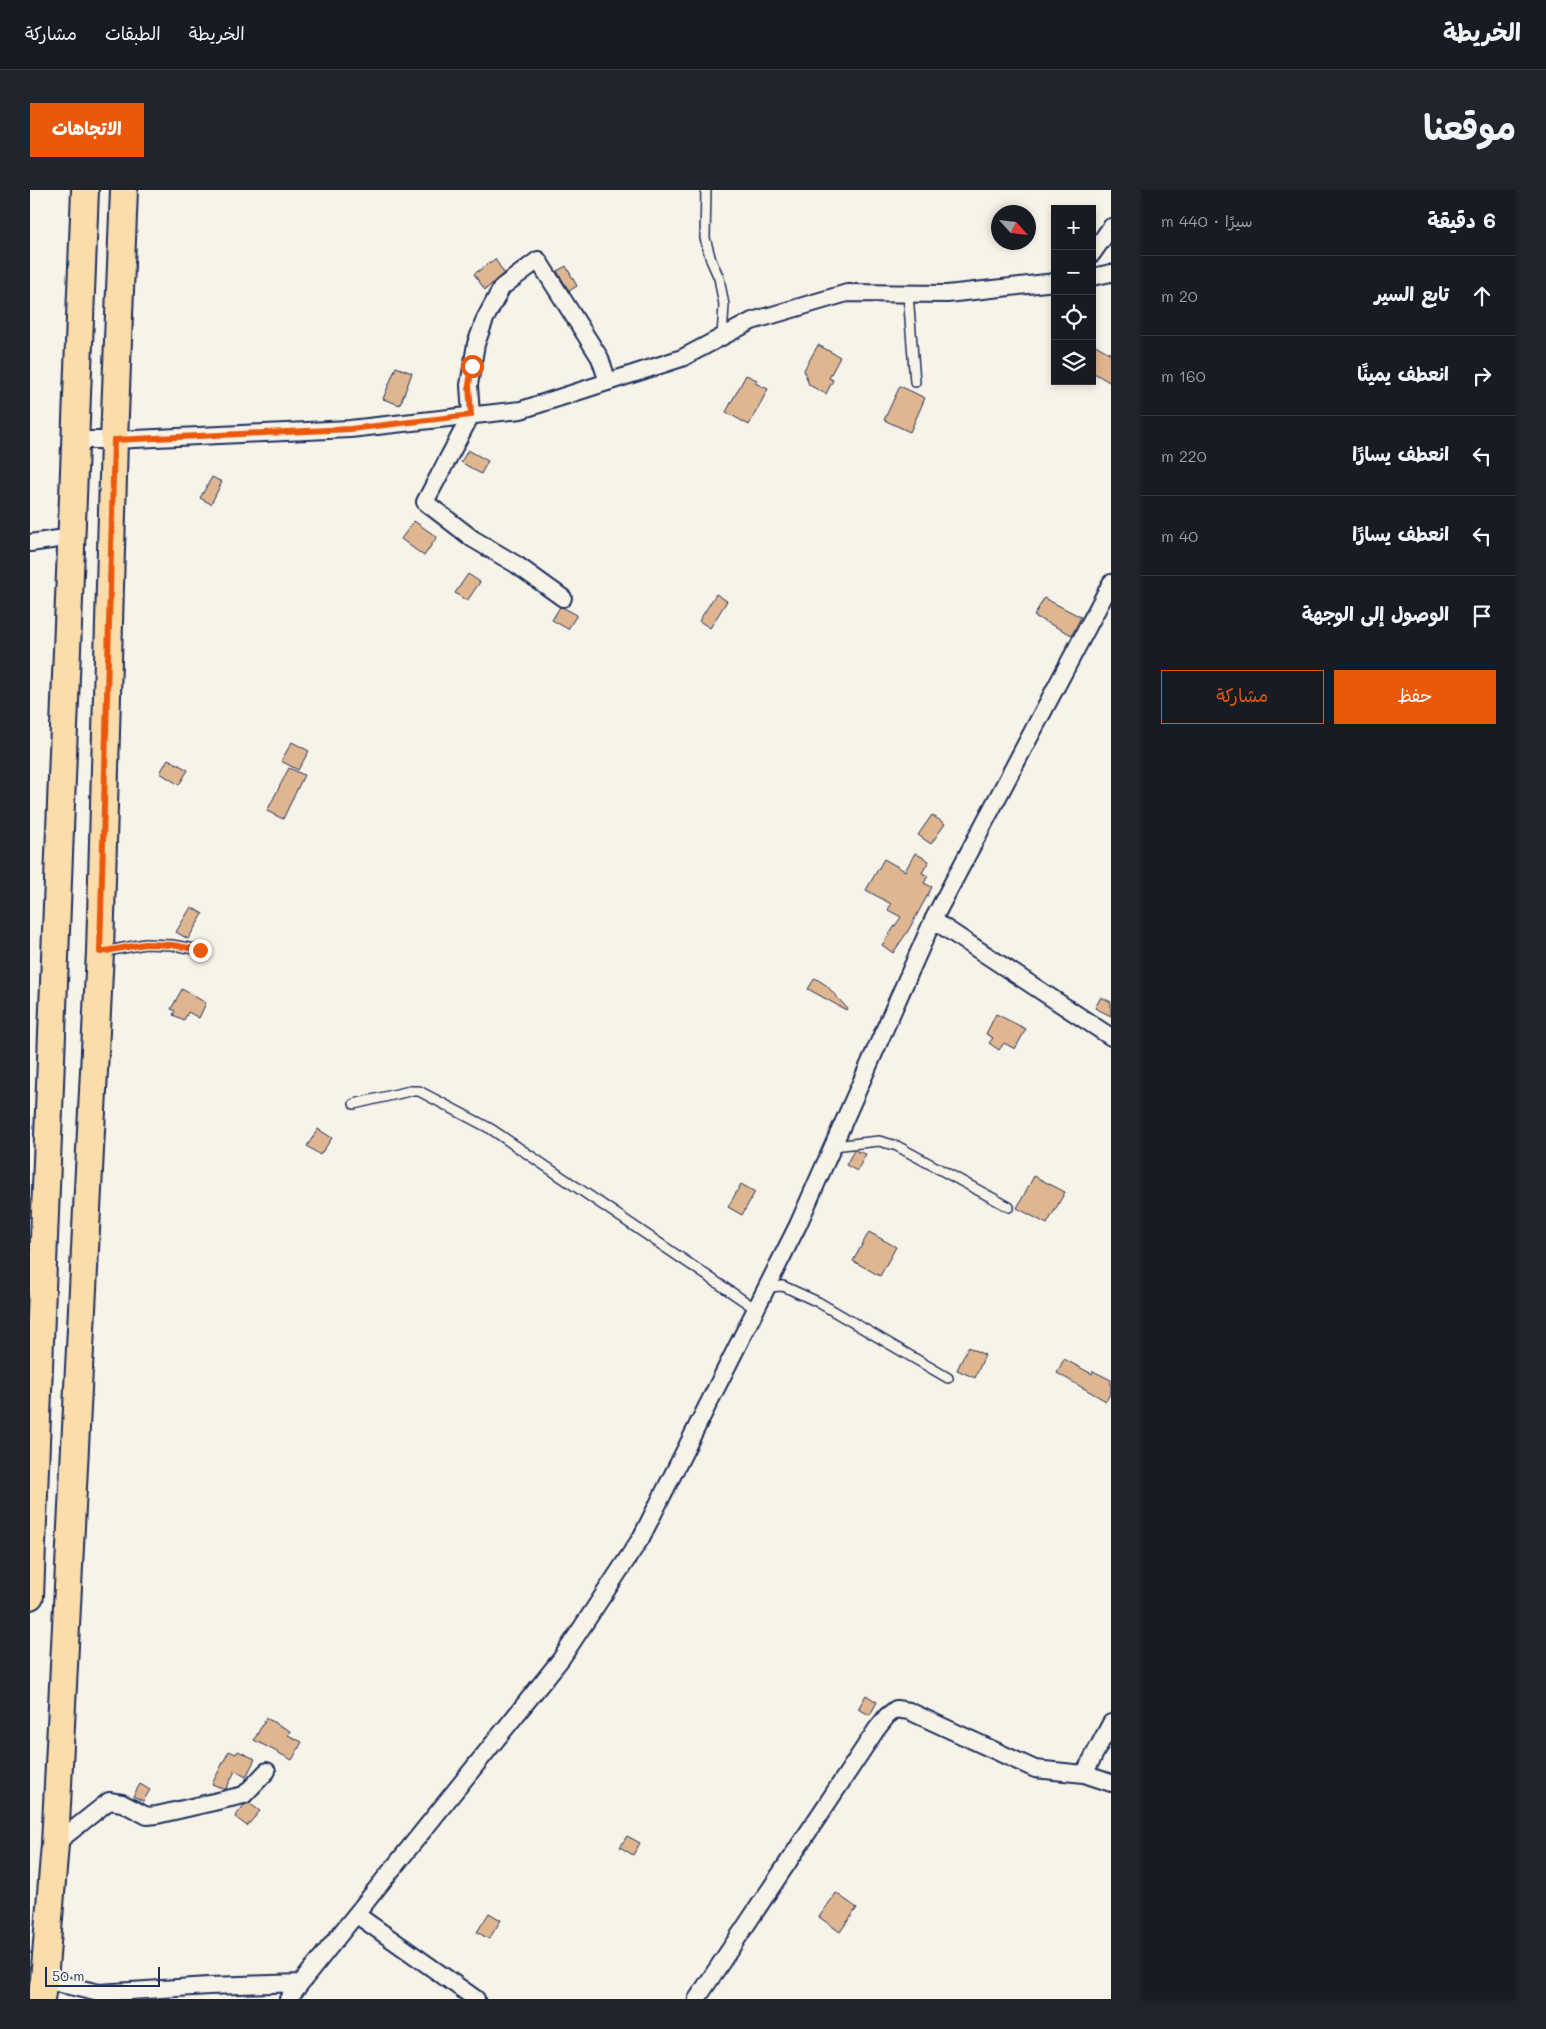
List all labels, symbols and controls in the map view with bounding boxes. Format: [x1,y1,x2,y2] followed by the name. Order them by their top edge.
[1443,16,1521,47] text: الخريطة
[25,21,77,45] text: مشاركة
[105,21,161,45] text: الطبقات
[189,21,245,45] text: الخريطة
[30,103,144,157] button: الاتجاهات
[1423,103,1516,149] text: موقعنا
[991,205,1036,250] north arrow
[1051,205,1096,385] map controls
[1051,205,1096,250] button: +
[1427,206,1496,233] text: 6 دقيقة
[1161,210,1253,231] text: سيرًا · 440 m
[1051,250,1096,295] button: −
[1374,281,1449,306] text: تابع السير
[1468,282,1496,310] icon: ahead
[1161,285,1198,306] text: 20 m
[1051,295,1096,340] button: locate
[1051,340,1096,385] button: layers
[461,355,484,378] route start
[1357,361,1449,386] text: انعطف يمينًا
[1468,362,1496,390] icon: right
[1161,365,1206,386] text: 160 m
[1352,441,1449,466] text: انعطف يسارًا
[1468,442,1496,470] icon: left
[1161,445,1207,466] text: 220 m
[1352,521,1449,546] text: انعطف يسارًا
[1468,522,1496,550] icon: left
[1161,525,1198,546] text: 40 m
[1302,601,1449,626] text: الوصول إلى الوجهة
[1468,602,1496,630] icon: arrive
[1161,670,1324,724] button: مشاركة
[1334,670,1496,724] button: حفظ
[189,939,212,962] route end
[45,1964,160,1987] scale bar
[52,1966,84,1985] text: 50 m

